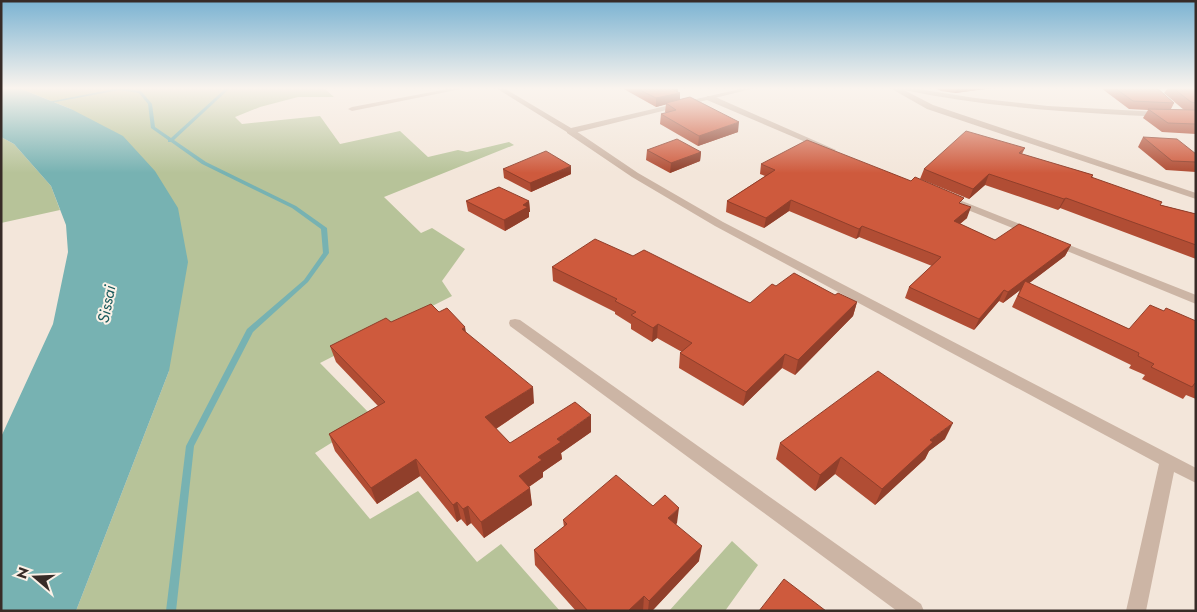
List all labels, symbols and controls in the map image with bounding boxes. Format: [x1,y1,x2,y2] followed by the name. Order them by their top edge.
[92,282,122,325] water label: Sissai
[10,552,60,602] north arrow
[11,564,34,581] text: N

